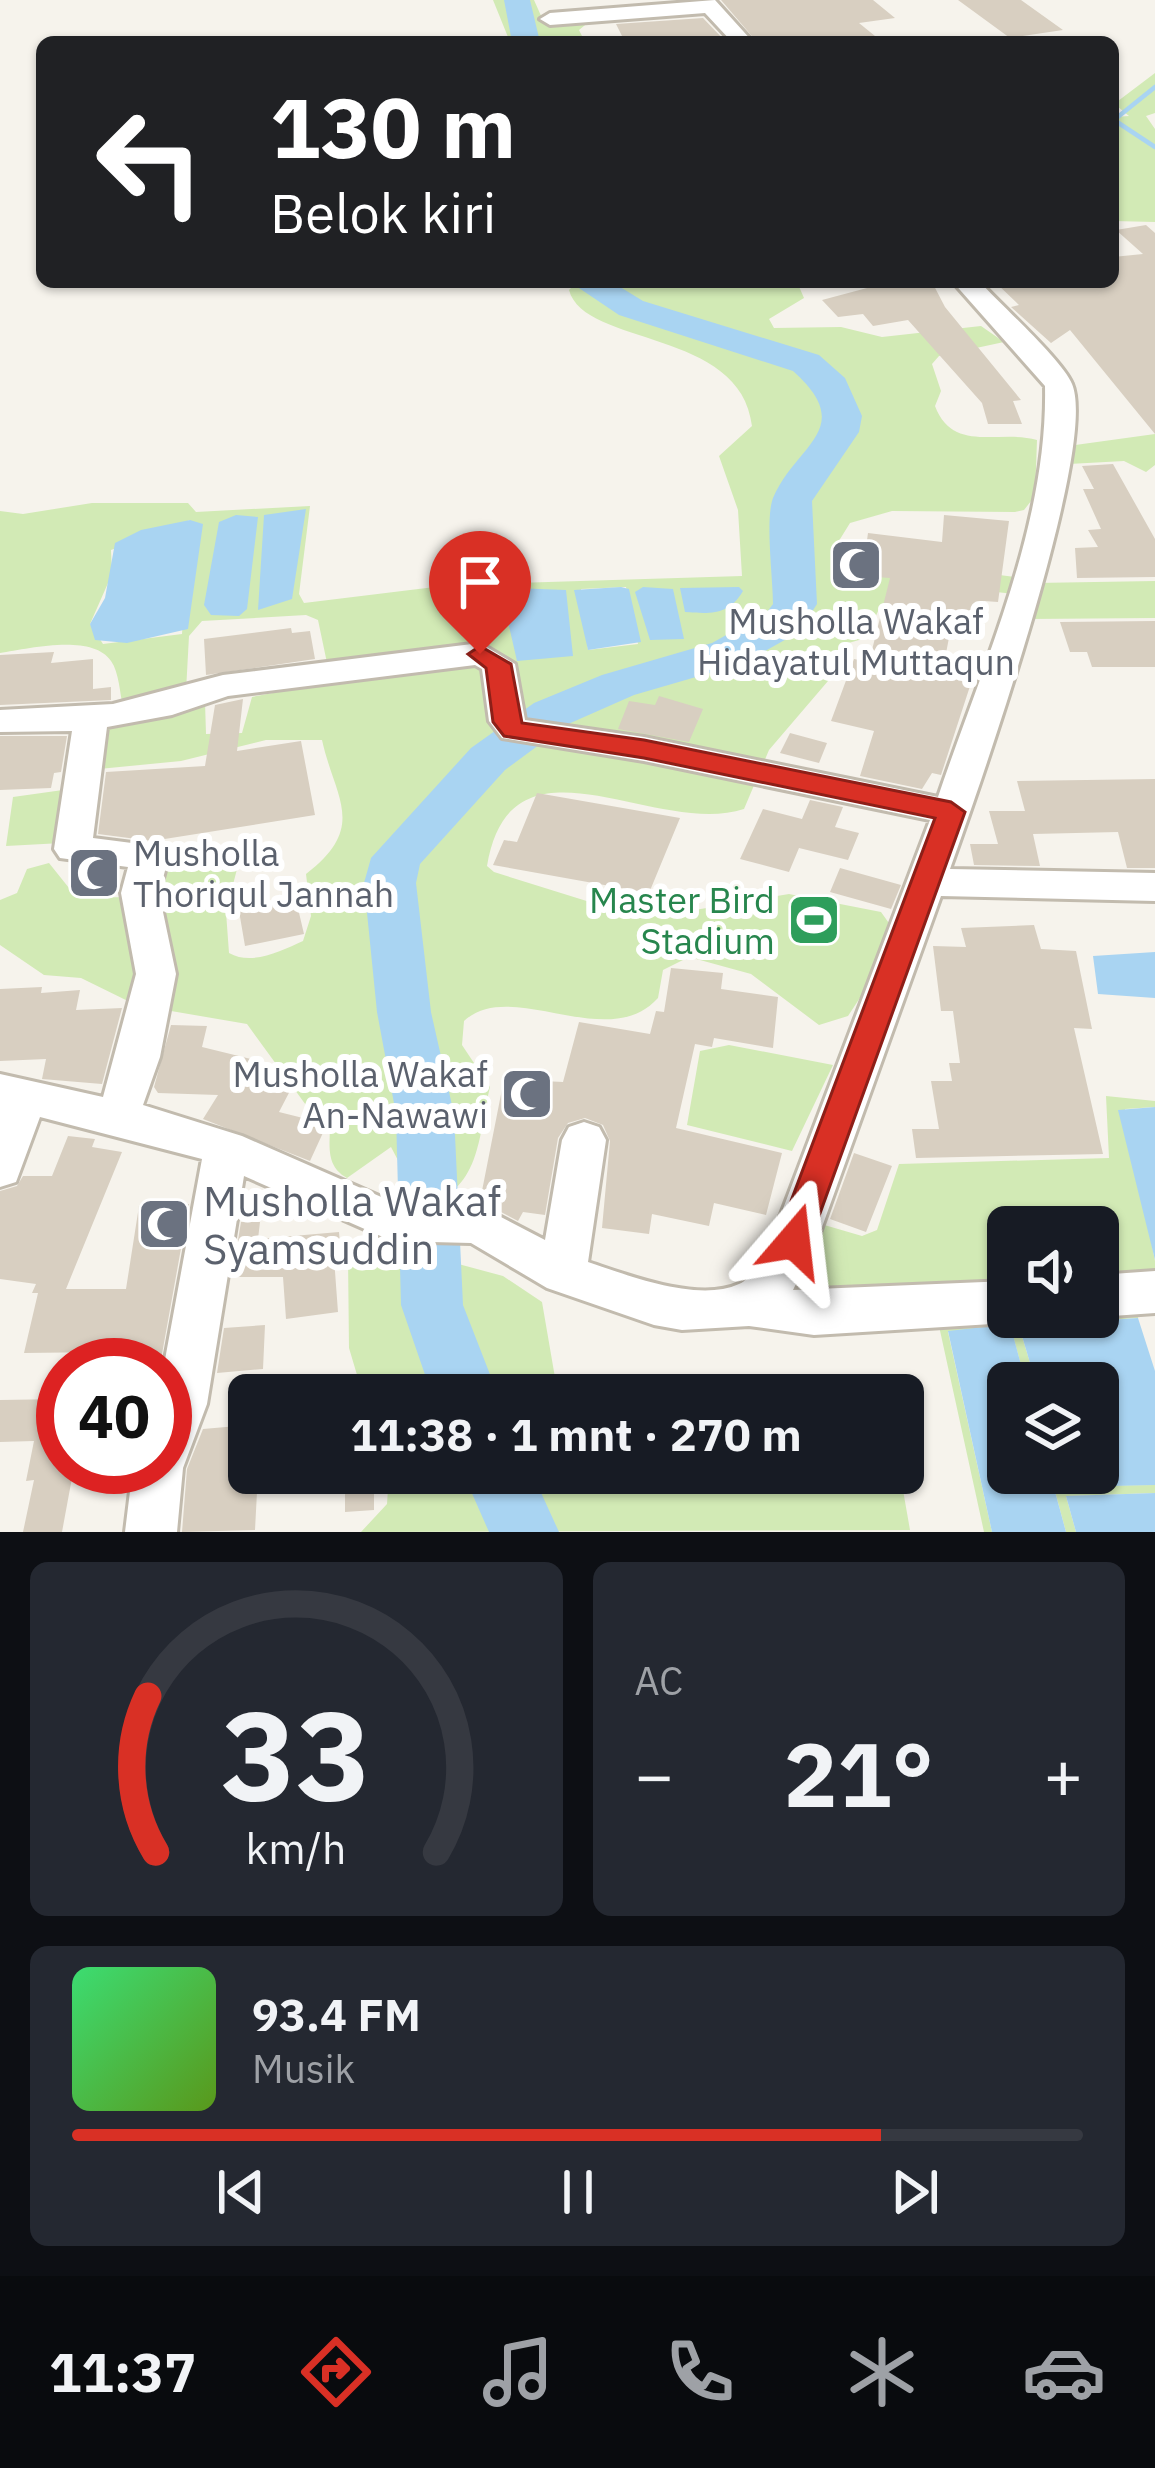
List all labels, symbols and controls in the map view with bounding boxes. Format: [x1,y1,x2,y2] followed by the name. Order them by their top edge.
[270,72,516,181] text: 130 m
[72,84,228,240] icon: left
[270,178,496,248] text: Belok kiri
[429,531,531,654] pin
[828,537,884,593] mosque icon: Musholla Wakaf Hidayatul Muttaqun
[447,549,513,615] icon: arrive
[697,597,1015,685] place label: Musholla Wakaf Hidayatul Muttaqun
[133,829,394,917] place label: Musholla Thoriqul Jannah
[66,845,122,901] mosque icon: Musholla Thoriqul Jannah
[589,876,775,964] place label: Master Bird Stadium
[786,892,842,948] sports icon: Master Bird Stadium
[232,1050,488,1138] place label: Musholla Wakaf An-Nawawi
[499,1066,555,1122] mosque icon: Musholla Wakaf An-Nawawi
[203,1173,501,1276] place label: Musholla Wakaf Syamsuddin
[731,1178,857,1304] position arrow
[136,1196,192,1252] mosque icon: Musholla Wakaf Syamsuddin
[987,1206,1119,1494] map controls
[987,1206,1119,1338] button: sound
[36,1338,192,1494] speed limit sign: 40
[987,1362,1119,1494] button: layers
[350,1405,802,1463] text: 11:38 · 1 mnt · 270 m
[635,1655,683,1706] text: AC
[221,1673,371,1835] text: 33
[784,1715,934,1832] text: 21°
[635,1731,674,1817] text: −
[1043,1731,1083,1817] text: +
[246,1820,347,1876] text: km/h
[252,1985,421,2043] text: 93.4 FM
[252,2043,355,2094] text: Musik
[208,2159,274,2225] icon: previous
[545,2159,611,2225] icon: pause
[882,2159,948,2225] icon: next
[294,2330,378,2414] icon: directions
[476,2330,560,2414] icon: music
[658,2330,742,2414] icon: phone
[840,2330,924,2414] icon: climate
[1022,2330,1106,2414] icon: car
[49,2337,196,2407] text: 11:37

